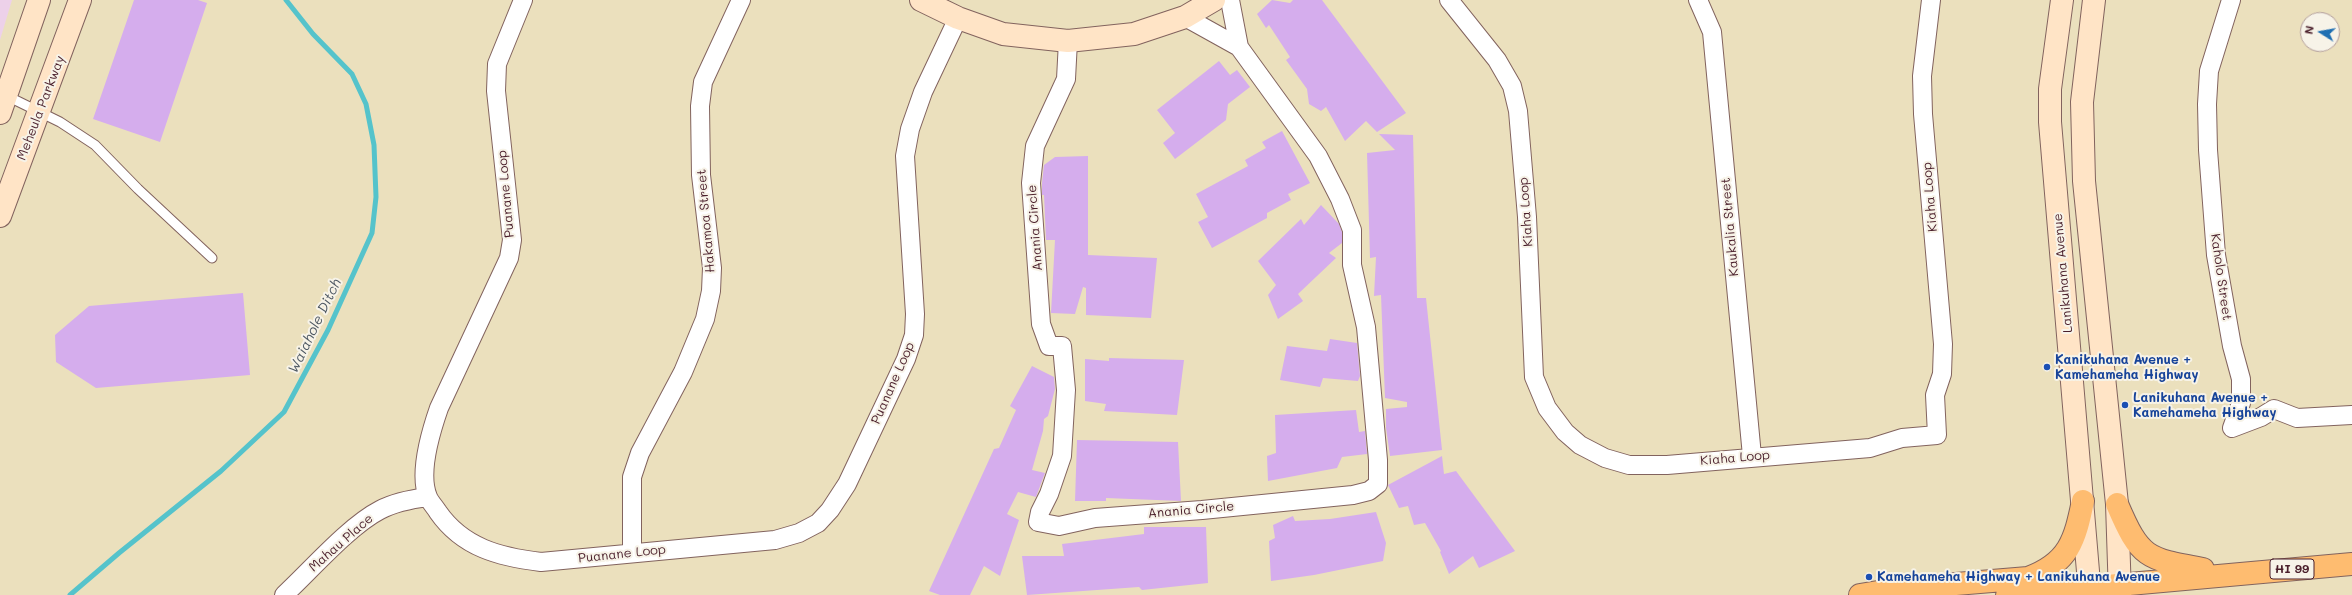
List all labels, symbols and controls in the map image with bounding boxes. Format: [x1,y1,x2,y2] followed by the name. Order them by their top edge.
[2300,12,2340,52] north arrow
[2301,24,2317,35] text: N
[14,53,68,163] street label: Meheula Parkway
[494,149,518,239] street label: Puanane Loop
[1919,162,1941,232] street label: Kiaha Loop
[694,168,718,274] street label: Hakamoa Street
[1516,177,1536,247] street label: Kiaha Loop
[1718,177,1742,277] street label: Kaukalia Street
[1024,184,1046,272] street label: Anania Circle
[2050,213,2076,333] street label: Lanikuhana Avenue
[2207,233,2235,321] street label: Kaholo Street
[285,276,345,376] water label: Waiahole Ditch
[868,340,918,426] street label: Puanane Loop
[2055,352,2199,383] place label: Kanikuhana Avenue + Kamehameha Highway
[2042,362,2052,372] marker: Kanikuhana Avenue + Kamehameha Highway
[2133,390,2277,421] place label: Lanikuhana Avenue + Kamehameha Highway
[2120,400,2130,410] marker: Lanikuhana Avenue + Kamehameha Highway
[1700,447,1770,469] street label: Kiaha Loop
[1147,498,1235,522] street label: Anania Circle
[306,511,376,575] street label: Mahau Place
[577,542,667,566] street label: Puanane Loop
[2270,559,2314,579] road number: HI 99
[1877,569,2160,585] place label: Kamehameha Highway + Lanikuhana Avenue
[1864,572,1874,582] marker: Kamehameha Highway + Lanikuhana Avenue

